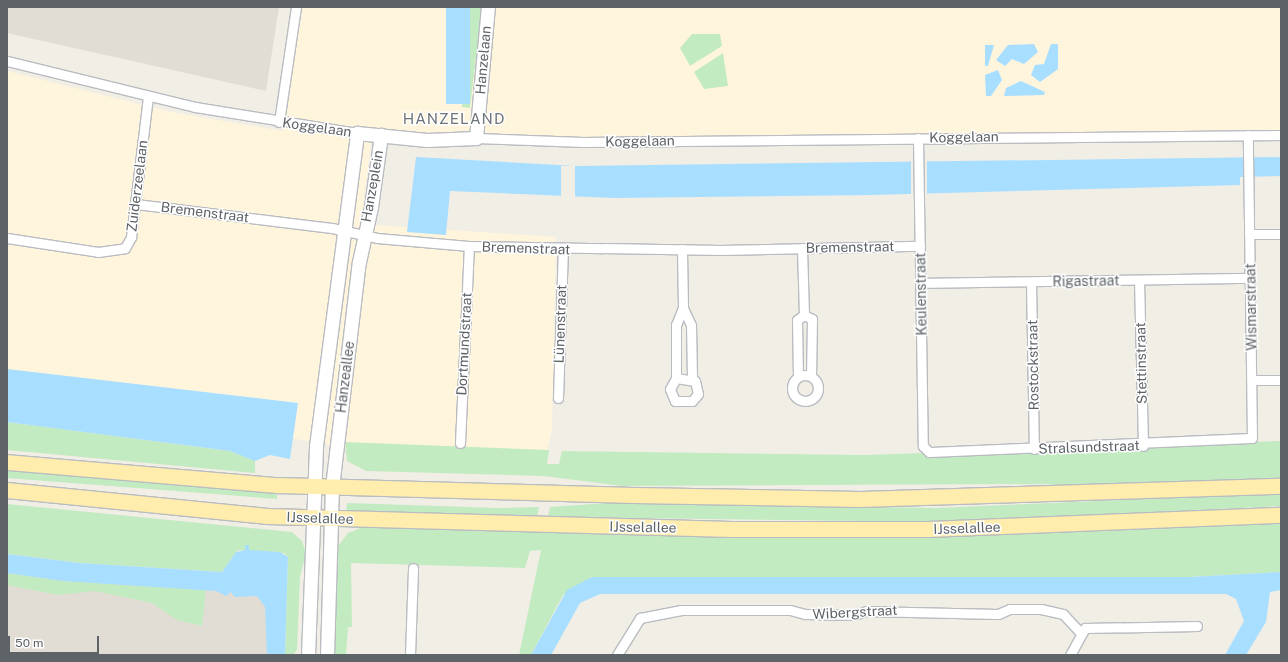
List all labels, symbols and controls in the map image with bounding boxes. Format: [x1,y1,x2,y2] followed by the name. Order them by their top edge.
[472,25,494,95] street label: Hanzelaan
[403,110,505,128] district label: HANZELAND
[281,114,353,140] street label: Koggelaan
[929,128,999,146] street label: Koggelaan
[605,132,675,150] street label: Koggelaan
[123,139,151,233] street label: Zuiderzeelaan
[357,149,387,223] street label: Hanzeplein
[160,198,250,226] street label: Bremenstraat
[481,238,571,258] street label: Bremenstraat
[805,238,895,256] street label: Bremenstraat
[912,252,930,336] street label: Keulenstraat
[1242,263,1260,351] street label: Wismarstraat
[1052,272,1120,290] street label: Rigastraat
[550,284,570,364] street label: Lünenstraat
[453,292,475,396] street label: Dortmundstraat
[1024,320,1042,410] street label: Rostockstraat
[1132,322,1150,404] street label: Stettinstraat
[332,340,358,414] street label: Hanzeallee
[1038,437,1140,457] street label: Stralsundstraat
[286,508,354,528] street label: IJsselallee
[609,518,677,536] street label: IJsselallee
[933,518,1001,538] street label: IJsselallee
[812,601,898,623] street label: Wibergstraat
[10,628,101,654] scale bar
[15,636,43,650] text: 50 m

